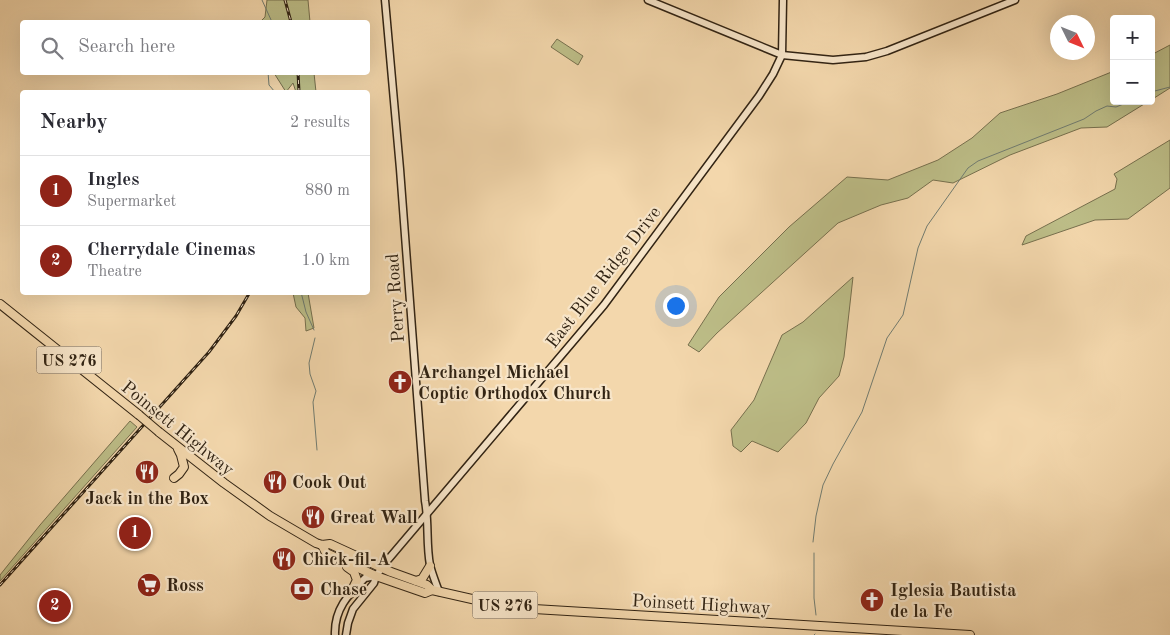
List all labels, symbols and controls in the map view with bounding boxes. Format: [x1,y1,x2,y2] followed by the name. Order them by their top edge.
[1050,15,1095,60] north arrow
[1110,15,1155,105] map controls
[1110,15,1155,60] button: +
[20,20,370,75] search box
[38,34,66,62] icon: search
[78,38,175,57] text: Search here
[1110,60,1155,105] button: −
[40,112,108,133] text: Nearby
[290,115,350,131] text: 2 results
[87,171,139,190] text: Ingles
[51,183,61,199] text: 1
[305,183,350,199] text: 880 m
[87,194,176,210] text: Supermarket
[543,203,664,352] street label: East Blue Ridge Drive
[87,241,255,260] text: Cherrydale Cinemas
[51,253,61,269] text: 2
[301,253,350,269] text: 1.0 km
[384,253,408,343] street label: Perry Road
[87,264,142,280] text: Theatre
[663,293,689,319] your location
[36,346,102,374] road number: US 276
[418,364,611,403] place label: Archangel Michael Coptic Orthodox Church
[387,369,413,395] church icon: Archangel Michael Coptic Orthodox Church
[118,378,237,480] street label: Poinsett Highway
[134,459,160,485] restaurant icon: Jack in the Box
[262,469,288,495] restaurant icon: Cook Out
[292,474,367,492] place label: Cook Out
[85,490,209,508] place label: Jack in the Box
[300,504,326,530] restaurant icon: Great Wall
[330,509,418,527] place label: Great Wall
[119,514,151,552] pin: 1
[271,546,297,572] restaurant icon: Chick-fil-A
[302,551,391,569] place label: Chick-fil-A
[136,572,162,598] supermarket icon: Ross
[289,576,315,602] bank icon: Chase
[166,577,204,595] place label: Ross
[320,581,367,599] place label: Chase
[890,582,1016,621] place label: Iglesia Bautista de la Fe
[39,587,71,625] pin: 2
[859,587,885,613] church icon: Iglesia Bautista de la Fe
[472,592,538,618] road number: US 276
[631,592,771,618] street label: Poinsett Highway

